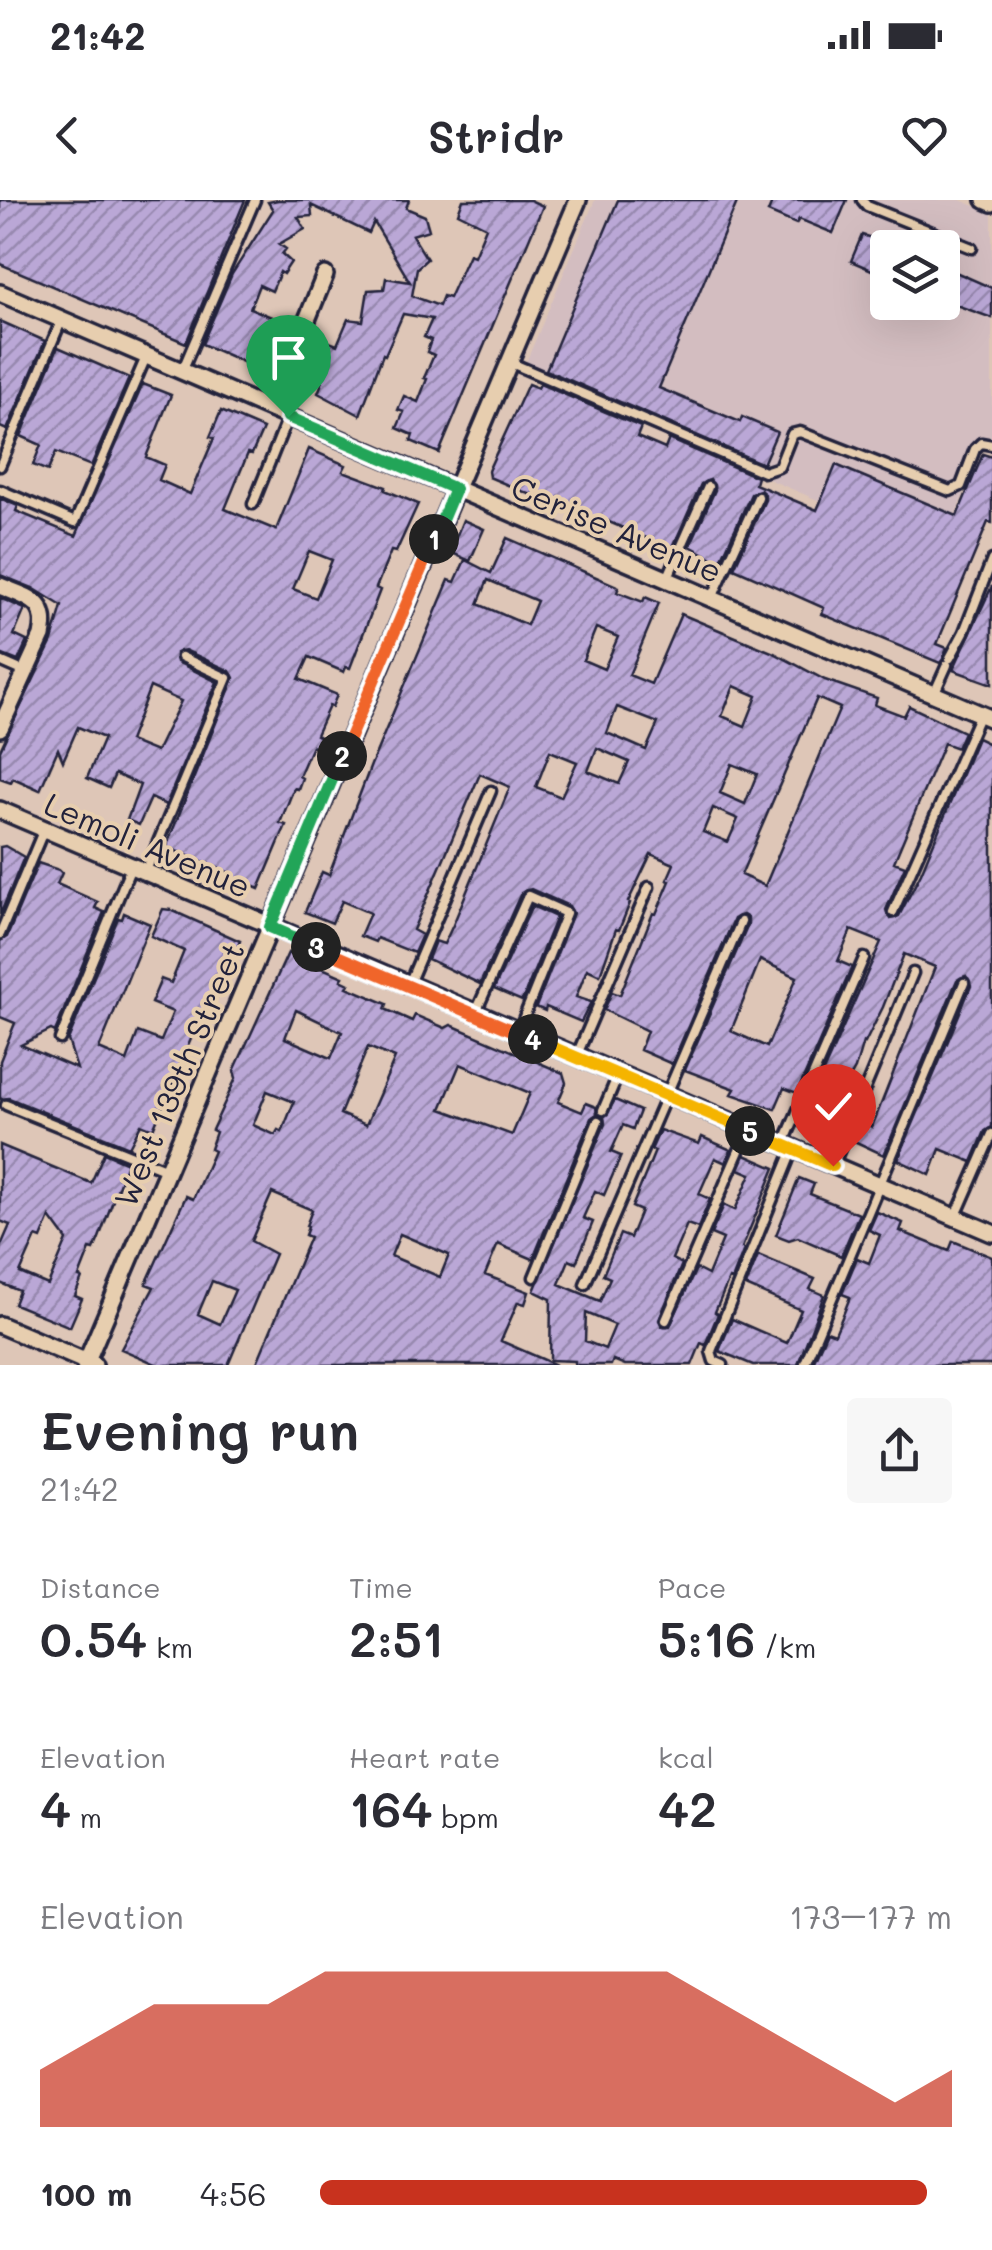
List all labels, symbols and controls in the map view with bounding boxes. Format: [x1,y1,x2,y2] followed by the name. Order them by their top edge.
[50,10,145,60] text: 21:42
[428,106,564,164] text: Stridr
[40,108,95,163] icon: back
[897,108,952,163] icon: heart
[870,230,960,320] map controls
[870,230,960,320] button: layers
[246,315,331,418] pin
[261,330,316,385] icon: arrive
[505,465,729,591] street label: Cerise Avenue
[409,514,459,564] pin: 1
[428,521,440,557] text: 1
[317,731,367,781] pin: 2
[334,738,350,774] text: 2
[39,782,257,906] street label: Lemoli Avenue
[291,922,341,972] pin: 3
[308,929,324,965] text: 3
[103,935,253,1213] street label: West 139th Street
[508,1014,558,1064] pin: 4
[524,1021,542,1057] text: 4
[791,1064,876,1167] pin
[806,1079,861,1134] icon: check
[725,1106,775,1156] pin: 5
[742,1113,758,1149] text: 5
[40,1393,359,1465] text: Evening run
[847,1398,952,1503] button: share
[40,1467,119,1509] text: 21:42
[40,1569,161,1605] text: Distance
[349,1569,413,1605] text: Time
[658,1569,726,1605] text: Pace
[40,1605,147,1671] text: 0.54
[349,1605,444,1671] text: 2:51
[658,1605,755,1671] text: 5:16
[147,1629,193,1665] text: km
[755,1629,816,1665] text: /km
[40,1739,166,1775] text: Elevation
[349,1739,500,1775] text: Heart rate
[658,1739,714,1775] text: kcal
[40,1775,71,1841] text: 4
[349,1775,432,1841] text: 164
[658,1775,717,1841] text: 42
[71,1799,102,1835] text: m
[432,1799,499,1835] text: bpm
[40,1895,184,1937] text: Elevation
[789,1895,952,1937] text: 173–177 m
[40,2172,132,2214] text: 100 m
[200,2172,267,2214] text: 4:56

